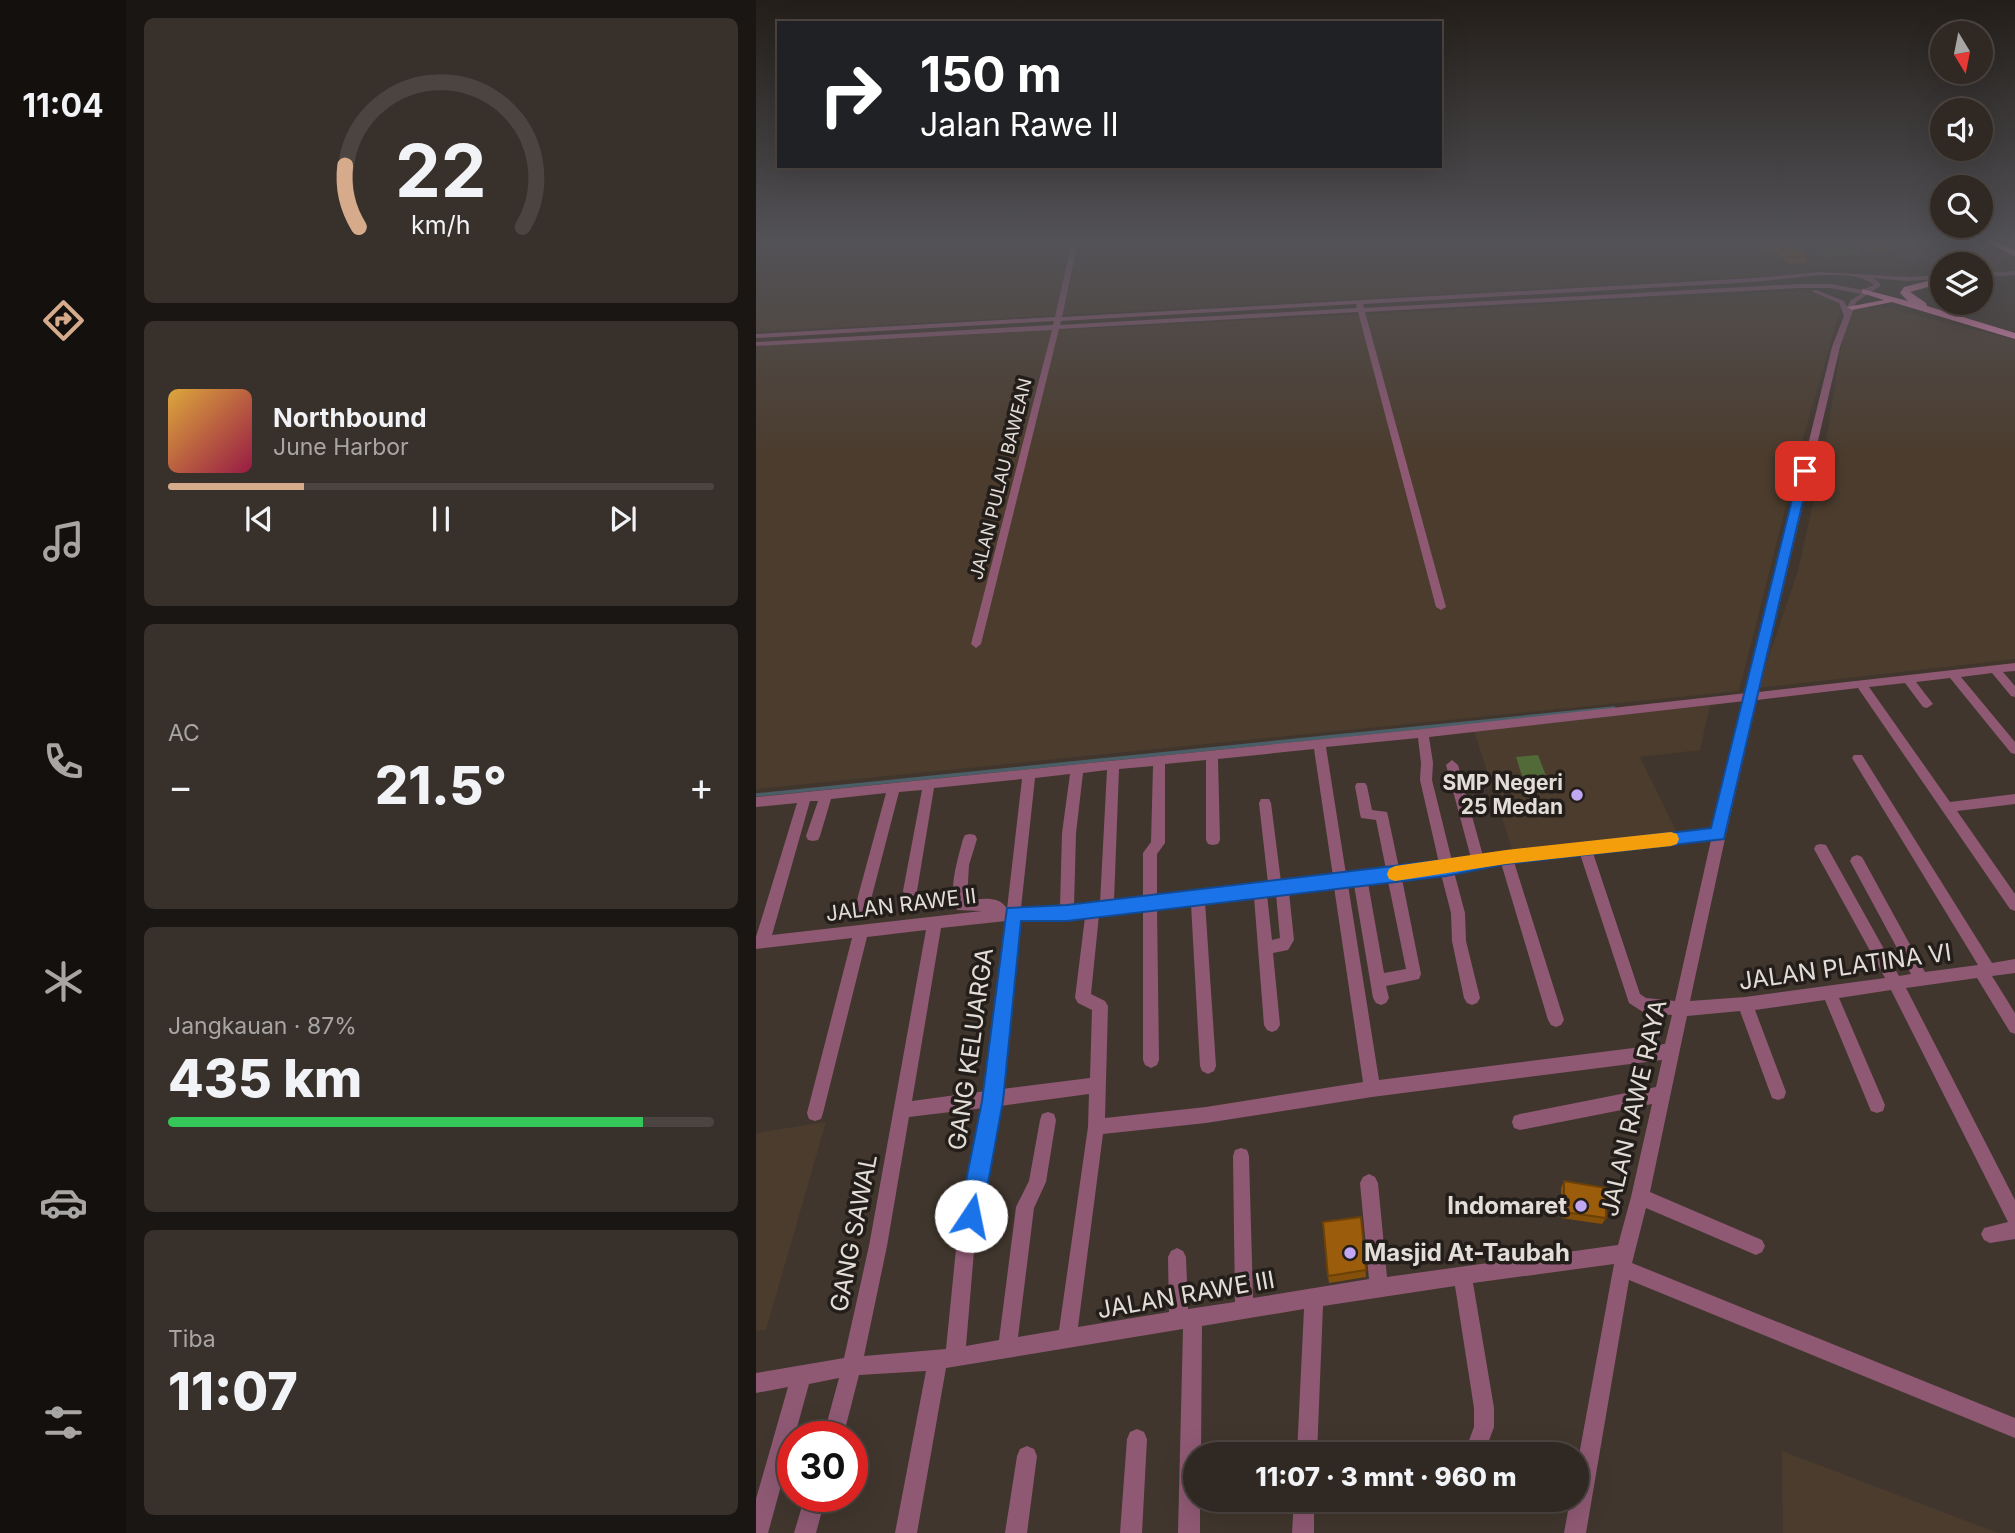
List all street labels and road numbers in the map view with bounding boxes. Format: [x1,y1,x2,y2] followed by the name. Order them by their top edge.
[965,376,1036,582] street label: JALAN PULAU BAWEAN
[824,883,978,926] street label: JALAN RAWE II
[1737,937,1953,996] street label: JALAN PLATINA VI
[942,946,999,1152] street label: GANG KELUARGA
[1594,997,1673,1219] street label: JALAN RAWE RAYA
[824,1152,883,1314] street label: GANG SAWAL
[1095,1265,1277,1324] street label: JALAN RAWE III

